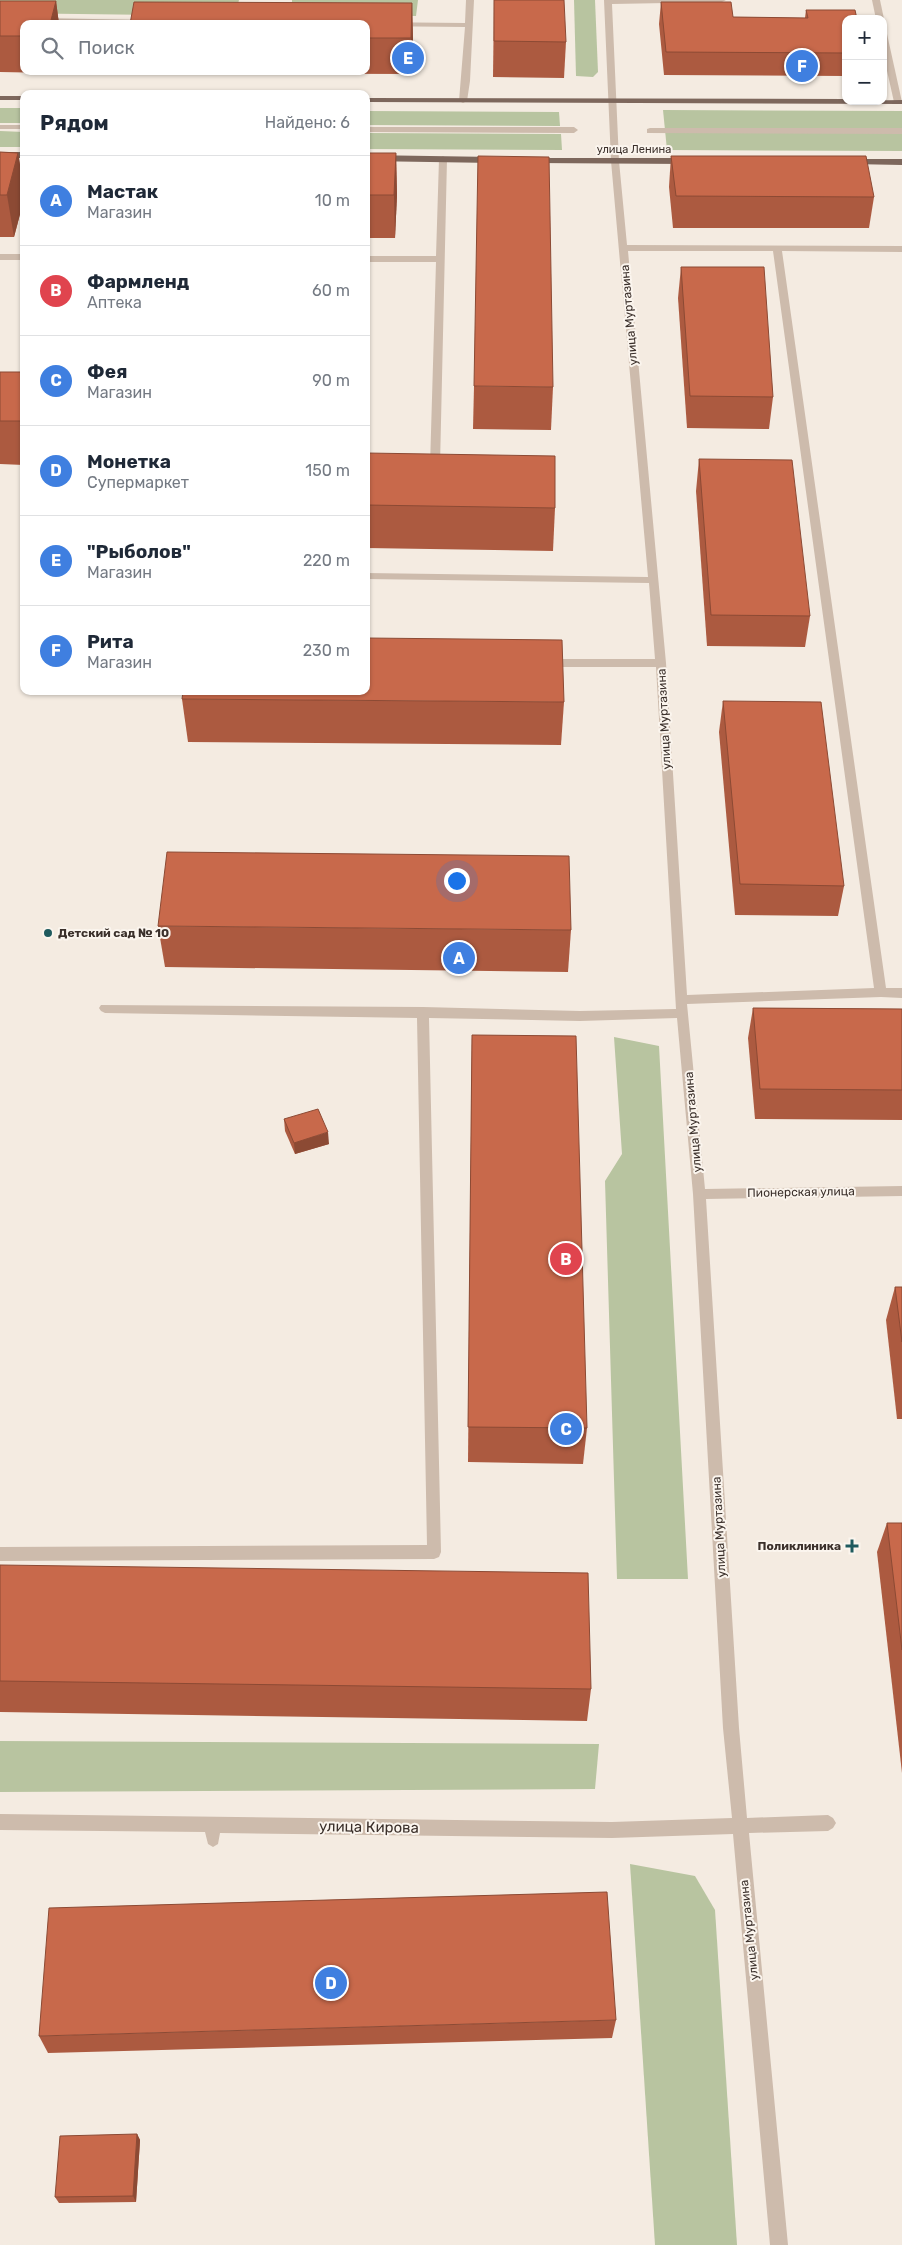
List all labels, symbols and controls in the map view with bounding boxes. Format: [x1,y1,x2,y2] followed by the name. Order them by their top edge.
[842,15,887,105] map controls
[842,15,887,60] button: +
[20,20,370,75] search box
[38,34,66,62] icon: search
[78,36,135,59] text: Поиск
[392,39,424,77] pin: E
[786,47,818,85] pin: F
[842,60,887,105] button: −
[40,110,109,135] text: Рядом
[265,113,350,132] text: Найдено: 6
[597,143,671,156] street label: улица Ленина
[87,180,158,203] text: Мастак
[50,191,62,210] text: A
[315,191,350,210] text: 10 m
[87,203,152,222] text: Магазин
[618,264,640,366] street label: улица Муртазина
[87,270,189,293] text: Фармленд
[50,281,62,300] text: B
[312,281,350,300] text: 60 m
[87,293,142,312] text: Аптека
[87,360,127,383] text: Фея
[50,371,62,390] text: C
[312,371,350,390] text: 90 m
[87,383,152,402] text: Магазин
[87,450,171,473] text: Монетка
[50,461,62,480] text: D
[305,461,350,480] text: 150 m
[87,473,189,492] text: Супермаркет
[87,540,191,563] text: "Рыболов"
[51,551,61,570] text: E
[303,551,350,570] text: 220 m
[87,563,152,582] text: Магазин
[87,630,134,653] text: Рита
[51,641,61,660] text: F
[303,641,350,660] text: 230 m
[87,653,152,672] text: Магазин
[654,668,674,770] street label: улица Муртазина
[444,868,470,894] your location
[58,926,169,940] place label: Детский сад № 10
[42,927,54,939] marker: Детский сад № 10
[443,939,475,977] pin: A
[682,1071,704,1173] street label: улица Муртазина
[747,1184,855,1200] street label: Пионерская улица
[550,1240,582,1278] pin: B
[550,1410,582,1448] pin: C
[709,1476,729,1578] street label: улица Муртазина
[758,1539,841,1553] place label: Поликлиника
[845,1539,859,1553] marker: Поликлиника
[319,1817,419,1837] street label: улица Кирова
[737,1879,761,1981] street label: улица Муртазина
[315,1964,347,2002] pin: D

